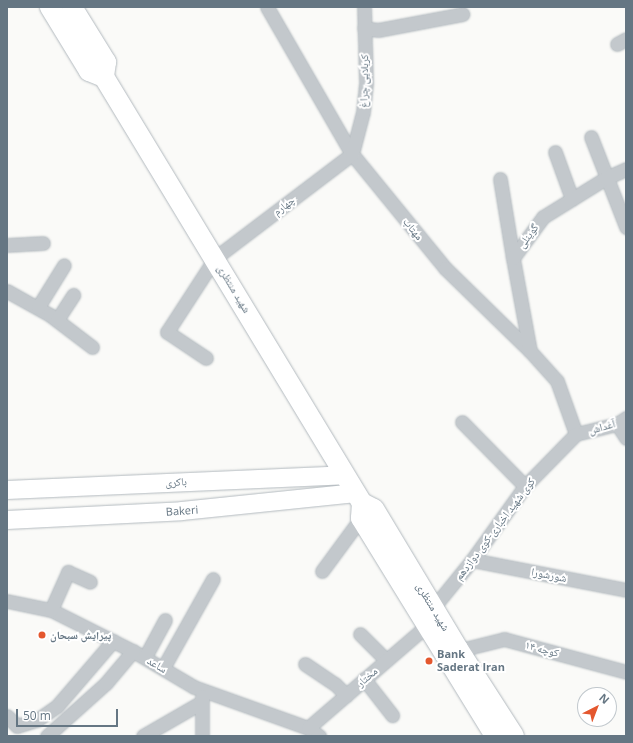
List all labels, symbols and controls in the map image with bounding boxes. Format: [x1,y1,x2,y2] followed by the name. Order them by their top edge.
[357,54,371,108] street label: کربلایی چراغ
[271,194,297,218] street label: چهارم
[400,215,426,243] street label: مهتاب
[515,221,541,251] street label: گوینلی
[214,263,254,315] street label: شهید منتظری
[587,417,617,437] street label: آغداش
[165,475,187,489] street label: باکری
[452,475,538,583] street label: کوی شهید اخباری-کوی دوازدهم
[165,503,199,519] street label: Bakeri
[530,565,568,585] street label: شورشورا
[413,581,453,633] street label: شهید منتظری
[50,628,111,642] place label: پیرایش سبحان
[37,630,47,640] marker: پیرایش سبحان
[524,638,560,660] street label: کوچه ۱۴
[437,648,505,674] place label: Bank Saderat Iran
[145,654,169,676] street label: ساعد
[424,656,434,666] marker: Bank Saderat Iran
[354,664,380,690] street label: مختار
[577,687,617,727] north arrow
[596,690,613,707] text: N
[18,701,120,727] scale bar
[23,707,51,724] text: 50 m

